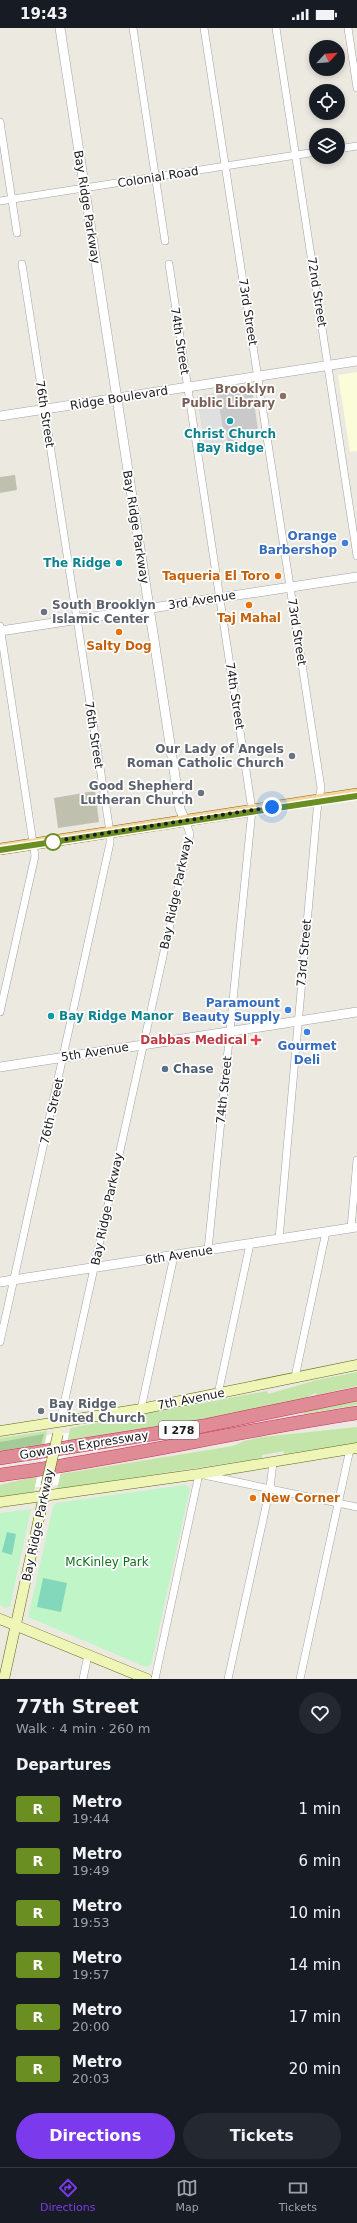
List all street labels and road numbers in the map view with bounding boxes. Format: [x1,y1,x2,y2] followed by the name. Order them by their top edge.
[71,149,103,265] street label: Bay Ridge Parkway
[116,164,200,190] street label: Colonial Road
[305,256,329,328] street label: 72nd Street
[236,277,260,347] street label: 73rd Street
[168,306,192,376] street label: 74th Street
[33,379,57,449] street label: 76th Street
[69,383,169,413] street label: Ridge Boulevard
[120,469,152,585] street label: Bay Ridge Parkway
[167,588,237,612] street label: 3rd Avenue
[285,597,309,667] street label: 73rd Street
[223,661,247,731] street label: 74th Street
[82,700,106,770] street label: 76th Street
[157,835,195,951] street label: Bay Ridge Parkway
[294,918,314,987] street label: 73rd Street
[60,1040,130,1064] street label: 5th Avenue
[213,1055,235,1124] street label: 74th Street
[38,1076,67,1146] street label: 76th Street
[88,1151,126,1267] street label: Bay Ridge Parkway
[144,1243,214,1267] street label: 6th Avenue
[156,1386,226,1412] street label: 7th Avenue
[159,1421,199,1439] road number: I 278
[19,1428,149,1462] street label: Gowanus Expressway
[19,1467,57,1583] street label: Bay Ridge Parkway

